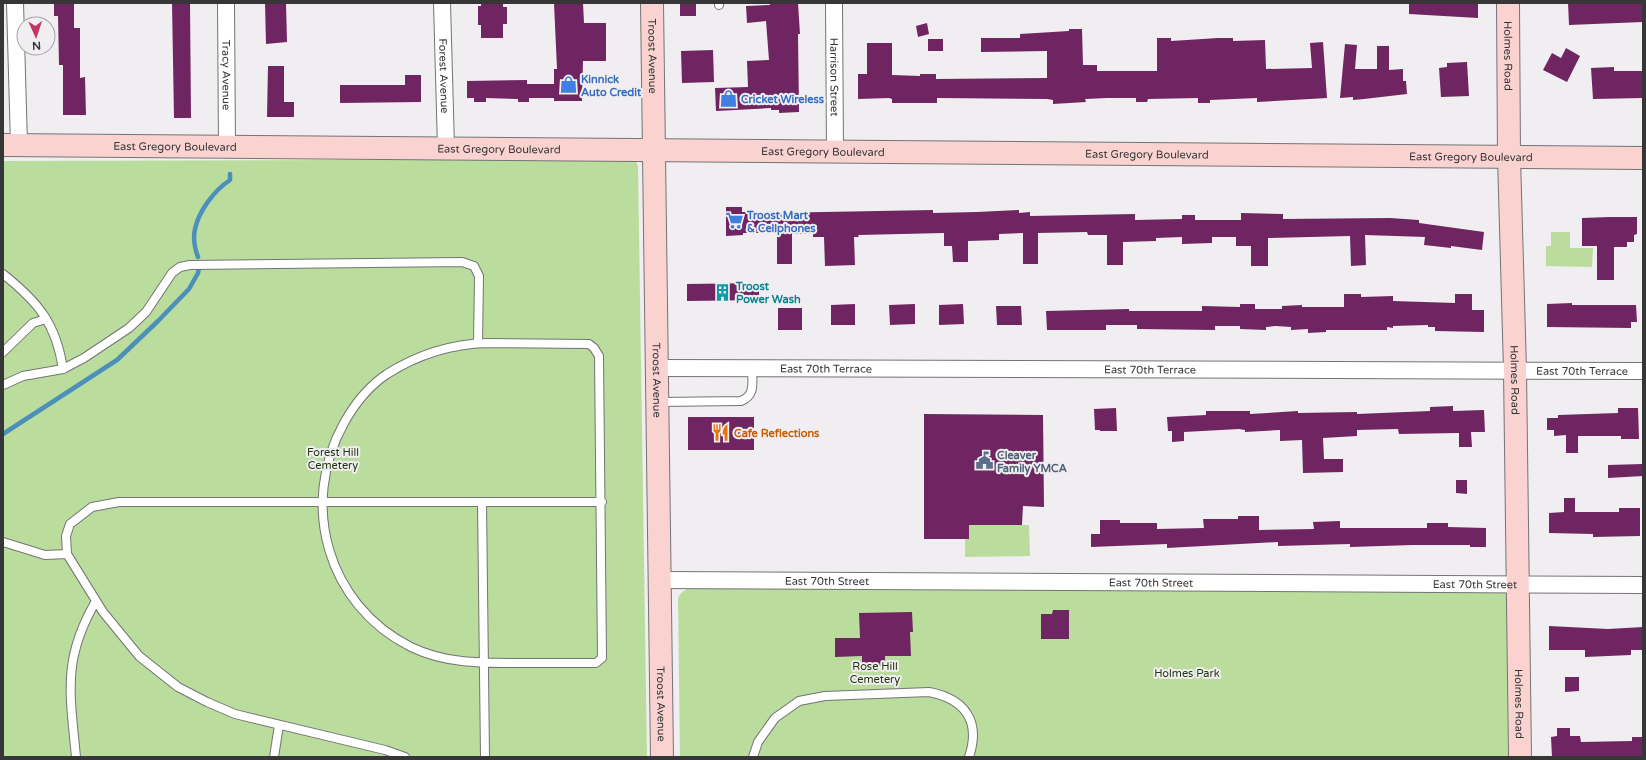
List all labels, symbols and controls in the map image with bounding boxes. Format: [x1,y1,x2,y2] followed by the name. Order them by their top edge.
[16,16,56,56] north arrow
[645,18,659,94] street label: Troost Avenue
[1501,21,1515,91] street label: Holmes Road
[436,38,451,114] street label: Forest Avenue
[827,38,841,116] street label: Harrison Street
[32,39,41,52] text: N
[219,40,233,110] street label: Tracy Avenue
[581,73,642,99] place label: Kinnick Auto Credit
[558,75,578,95] shop icon: Kinnick Auto Credit
[718,89,738,109] shop icon: Cricket Wireless
[741,93,825,106] place label: Cricket Wireless
[113,140,237,154] street label: East Gregory Boulevard
[437,142,561,156] street label: East Gregory Boulevard
[761,145,885,159] street label: East Gregory Boulevard
[1085,148,1209,162] street label: East Gregory Boulevard
[1409,150,1533,164] street label: East Gregory Boulevard
[746,209,816,236] place label: Troost Mart & Cellphones
[724,211,744,231] supermarket icon: Troost Mart & Cellphones
[735,280,801,306] place label: Troost Power Wash
[713,282,733,302] building icon: Troost Power Wash
[650,342,663,418] street label: Troost Avenue
[1507,345,1522,415] street label: Holmes Road
[780,362,872,376] street label: East 70th Terrace
[1104,363,1196,377] street label: East 70th Terrace
[1536,365,1628,378] street label: East 70th Terrace
[711,423,731,443] restaurant icon: Cafe Reflections
[734,427,820,440] place label: Cafe Reflections
[307,446,359,472] park label: Forest Hill Cemetery
[997,449,1067,476] place label: Cleaver Family YMCA
[974,451,994,471] public building icon: Cleaver Family YMCA
[785,575,869,588] street label: East 70th Street
[1109,576,1193,590] street label: East 70th Street
[1433,578,1517,591] street label: East 70th Street
[850,660,900,686] park label: Rose Hill Cemetery
[654,666,668,742] street label: Troost Avenue
[1154,667,1220,680] park label: Holmes Park
[1512,669,1526,739] street label: Holmes Road

